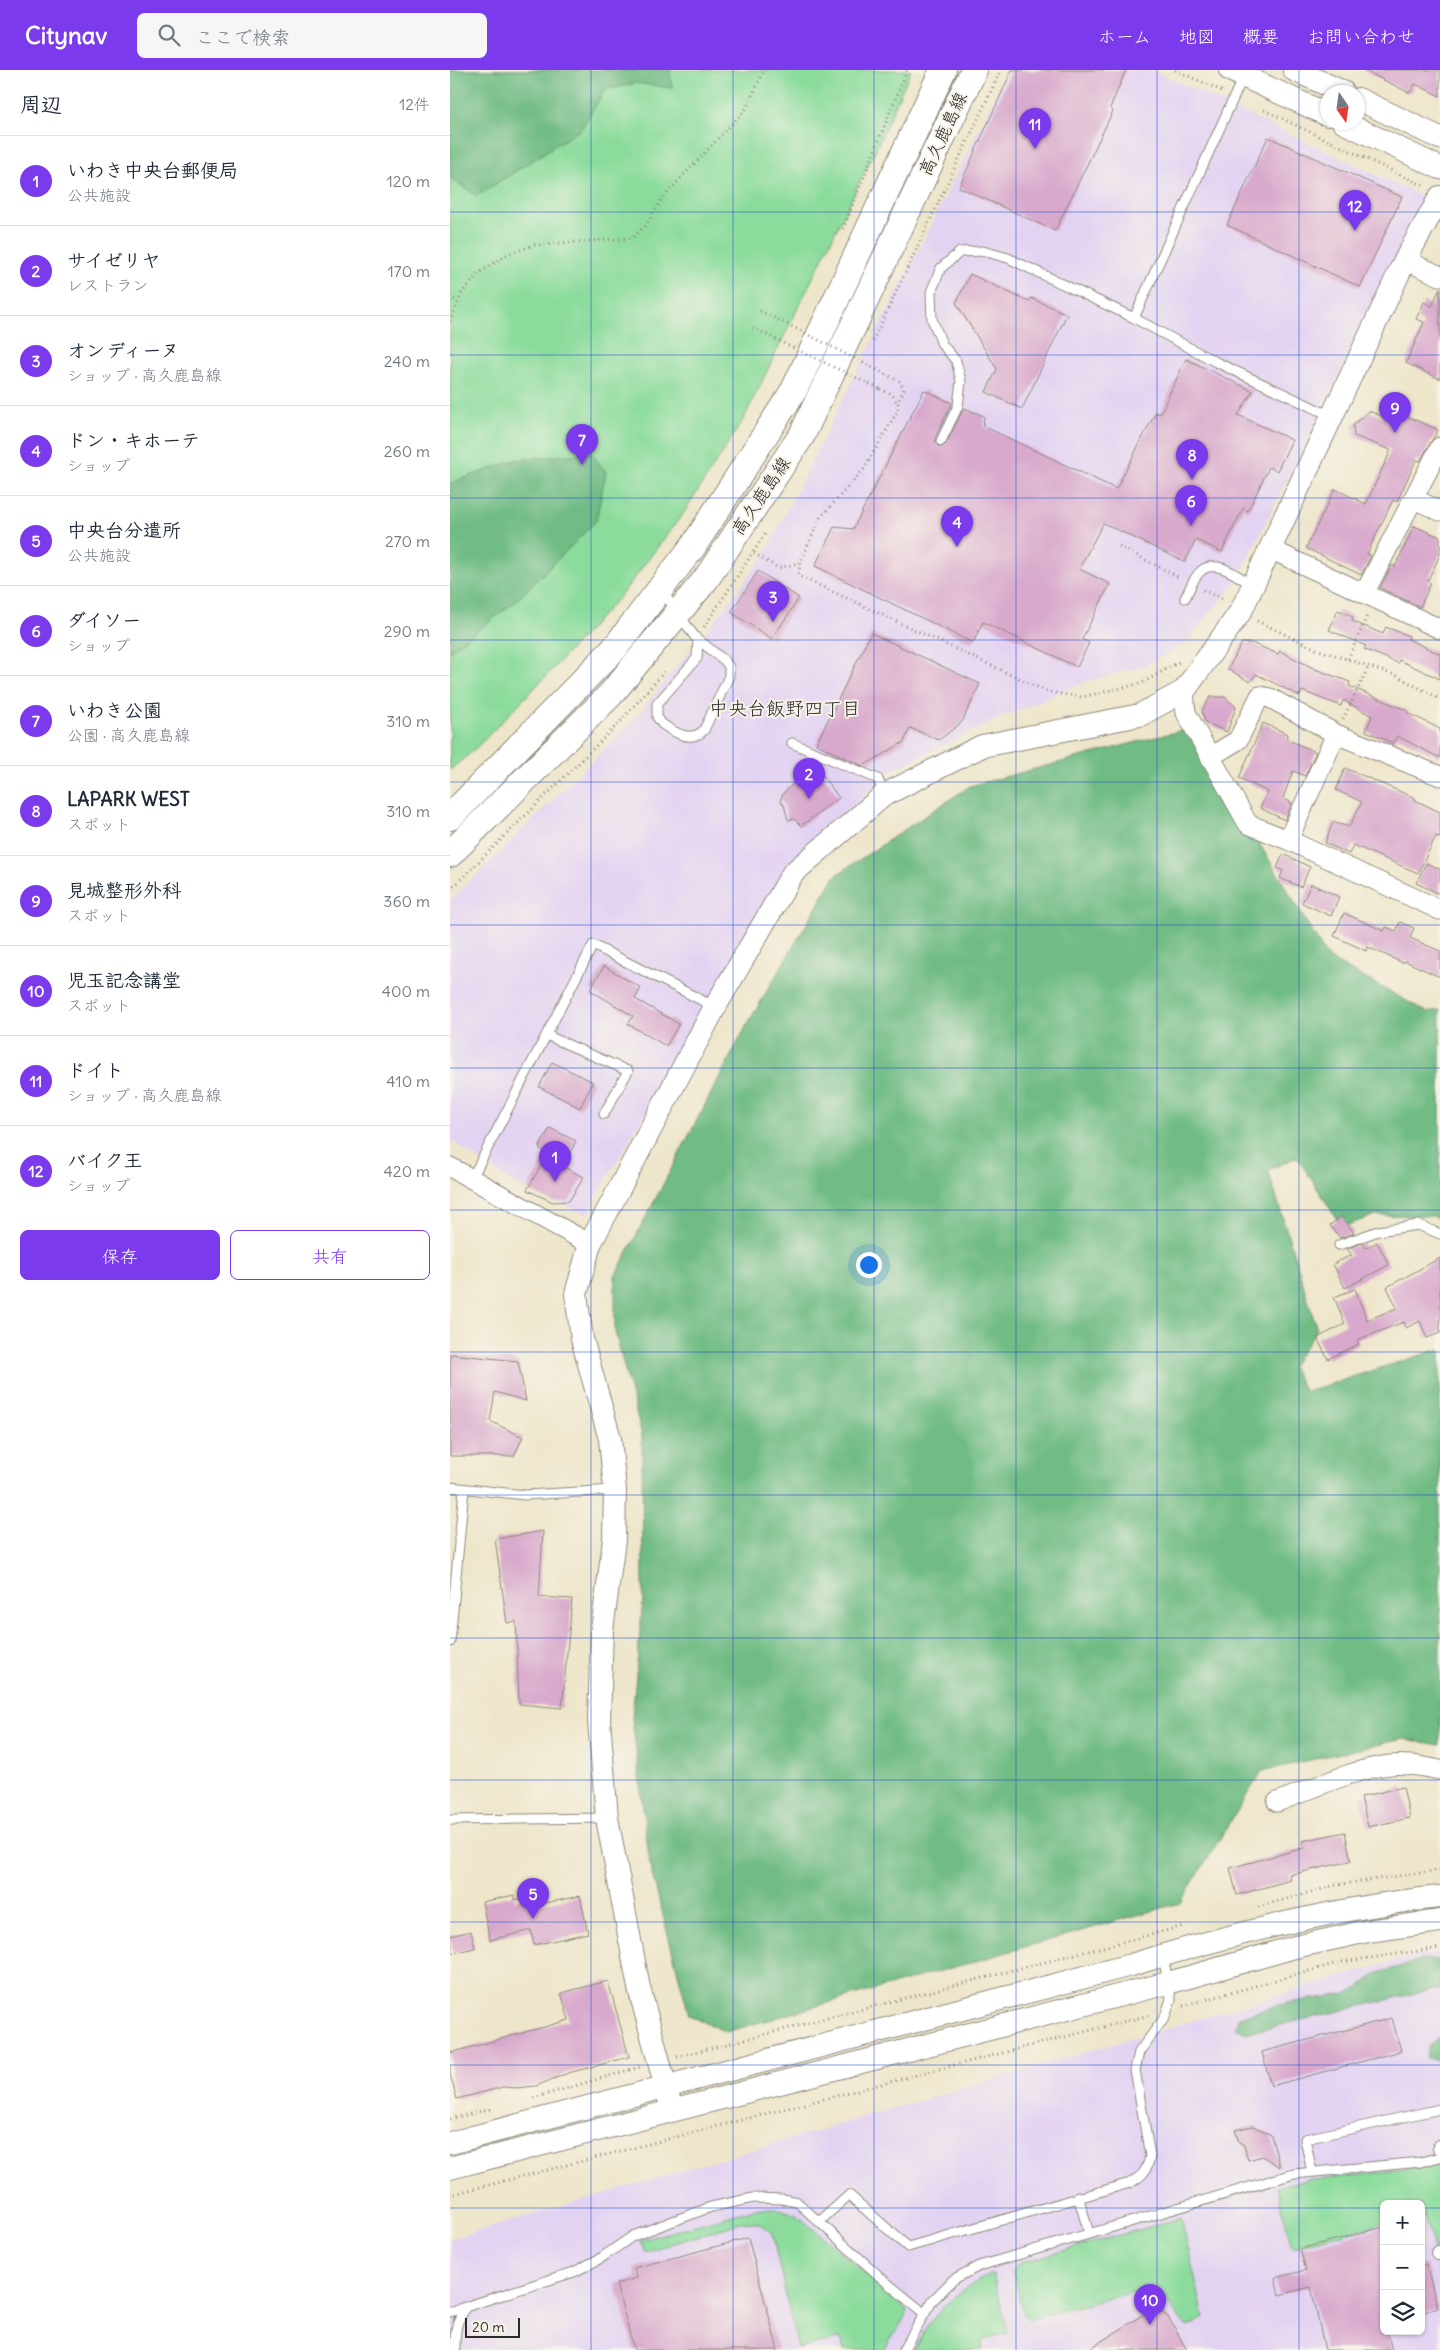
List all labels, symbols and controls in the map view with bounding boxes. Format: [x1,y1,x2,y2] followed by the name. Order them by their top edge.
[137,13,487,58] search box
[25,20,107,50] text: Citynav
[155,21,183,49] icon: search
[195,25,290,49] text: ここで検索
[1098,25,1151,48] text: ホーム
[1179,25,1215,48] text: 地図
[1243,25,1279,48] text: 概要
[1307,25,1415,48] text: お問い合わせ
[1320,85,1365,130] north arrow
[913,88,972,179] street label: 高久鹿島線
[20,91,62,118] text: 周辺
[399,94,430,114] text: 12件
[1019,108,1051,149] pin: 11
[67,158,238,182] text: いわき中央台郵便局
[33,171,39,191] text: 1
[387,171,430,191] text: 120 m
[67,185,131,205] text: 公共施設
[1339,190,1371,231] pin: 12
[67,248,161,272] text: サイゼリヤ
[32,261,40,281] text: 2
[387,261,430,281] text: 170 m
[67,275,148,295] text: レストラン
[67,338,179,362] text: オンディーヌ
[31,351,41,371] text: 3
[384,351,430,371] text: 240 m
[67,365,222,385] text: ショップ · 高久鹿島線
[1379,392,1411,433] pin: 9
[566,424,598,465] pin: 7
[67,428,200,452] text: ドン・キホーテ
[1176,439,1208,480] pin: 8
[31,441,41,461] text: 4
[384,441,430,461] text: 260 m
[726,452,795,539] street label: 高久鹿島線
[67,455,130,475] text: ショップ
[1175,485,1207,526] pin: 6
[941,506,973,547] pin: 4
[67,518,181,542] text: 中央台分遣所
[31,531,41,551] text: 5
[385,531,430,551] text: 270 m
[67,545,131,565] text: 公共施設
[757,581,789,622] pin: 3
[67,608,141,632] text: ダイソー
[31,621,41,641] text: 6
[384,621,430,641] text: 290 m
[67,635,130,655] text: ショップ
[709,696,861,720] district label: 中央台飯野四丁目
[67,698,162,722] text: いわき公園
[32,711,40,731] text: 7
[386,711,430,731] text: 310 m
[67,725,190,745] text: 公園 · 高久鹿島線
[793,758,825,799] pin: 2
[67,787,190,811] text: LAPARK WEST
[31,801,41,821] text: 8
[386,801,430,821] text: 310 m
[67,814,131,834] text: スポット
[67,878,181,902] text: 見城整形外科
[31,891,41,911] text: 9
[383,891,430,911] text: 360 m
[67,905,131,925] text: スポット
[67,968,181,992] text: 児玉記念講堂
[28,981,44,1001] text: 10
[382,981,430,1001] text: 400 m
[67,995,131,1015] text: スポット
[67,1058,124,1082] text: ドイト
[30,1071,42,1091] text: 11
[386,1071,430,1091] text: 410 m
[67,1085,222,1105] text: ショップ · 高久鹿島線
[539,1141,571,1182] pin: 1
[67,1148,143,1172] text: バイク王
[28,1161,44,1181] text: 12
[384,1161,430,1181] text: 420 m
[67,1175,130,1195] text: ショップ
[20,1230,220,1280] button: 保存
[230,1230,430,1280] button: 共有
[856,1252,882,1278] your location
[517,1878,549,1919] pin: 5
[1380,2200,1425,2335] map controls
[1380,2200,1425,2245] button: +
[1380,2245,1425,2290] button: −
[1134,2284,1166,2325] pin: 10
[1380,2290,1425,2335] button: layers
[465,2315,520,2338] scale bar
[472,2318,505,2336] text: 20 m

